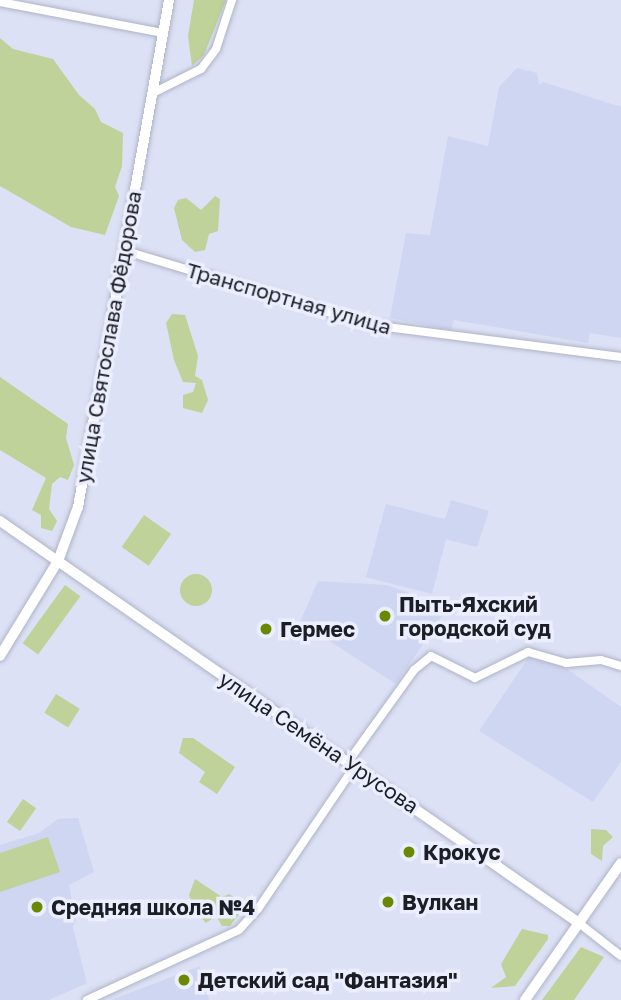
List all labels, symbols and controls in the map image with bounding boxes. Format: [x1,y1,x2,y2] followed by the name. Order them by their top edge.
[70,189,146,485] street label: улица Святослава Фёдорова
[184,257,394,339] street label: Транспортная улица
[399,591,551,641] place label: Пыть-Яхский городской суд
[377,608,393,624] marker: Пыть-Яхский городской суд
[280,616,355,642] place label: Гермес
[258,621,274,637] marker: Гермес
[214,666,424,818] street label: улица Семёна Урусова
[423,839,501,865] place label: Крокус
[401,844,417,860] marker: Крокус
[402,889,478,915] place label: Вулкан
[51,894,255,920] place label: Средняя школа №4
[380,894,396,910] marker: Вулкан
[29,899,45,915] marker: Средняя школа №4
[198,967,458,993] place label: Детский сад "Фантазия"
[176,972,192,988] marker: Детский сад "Фантазия"

